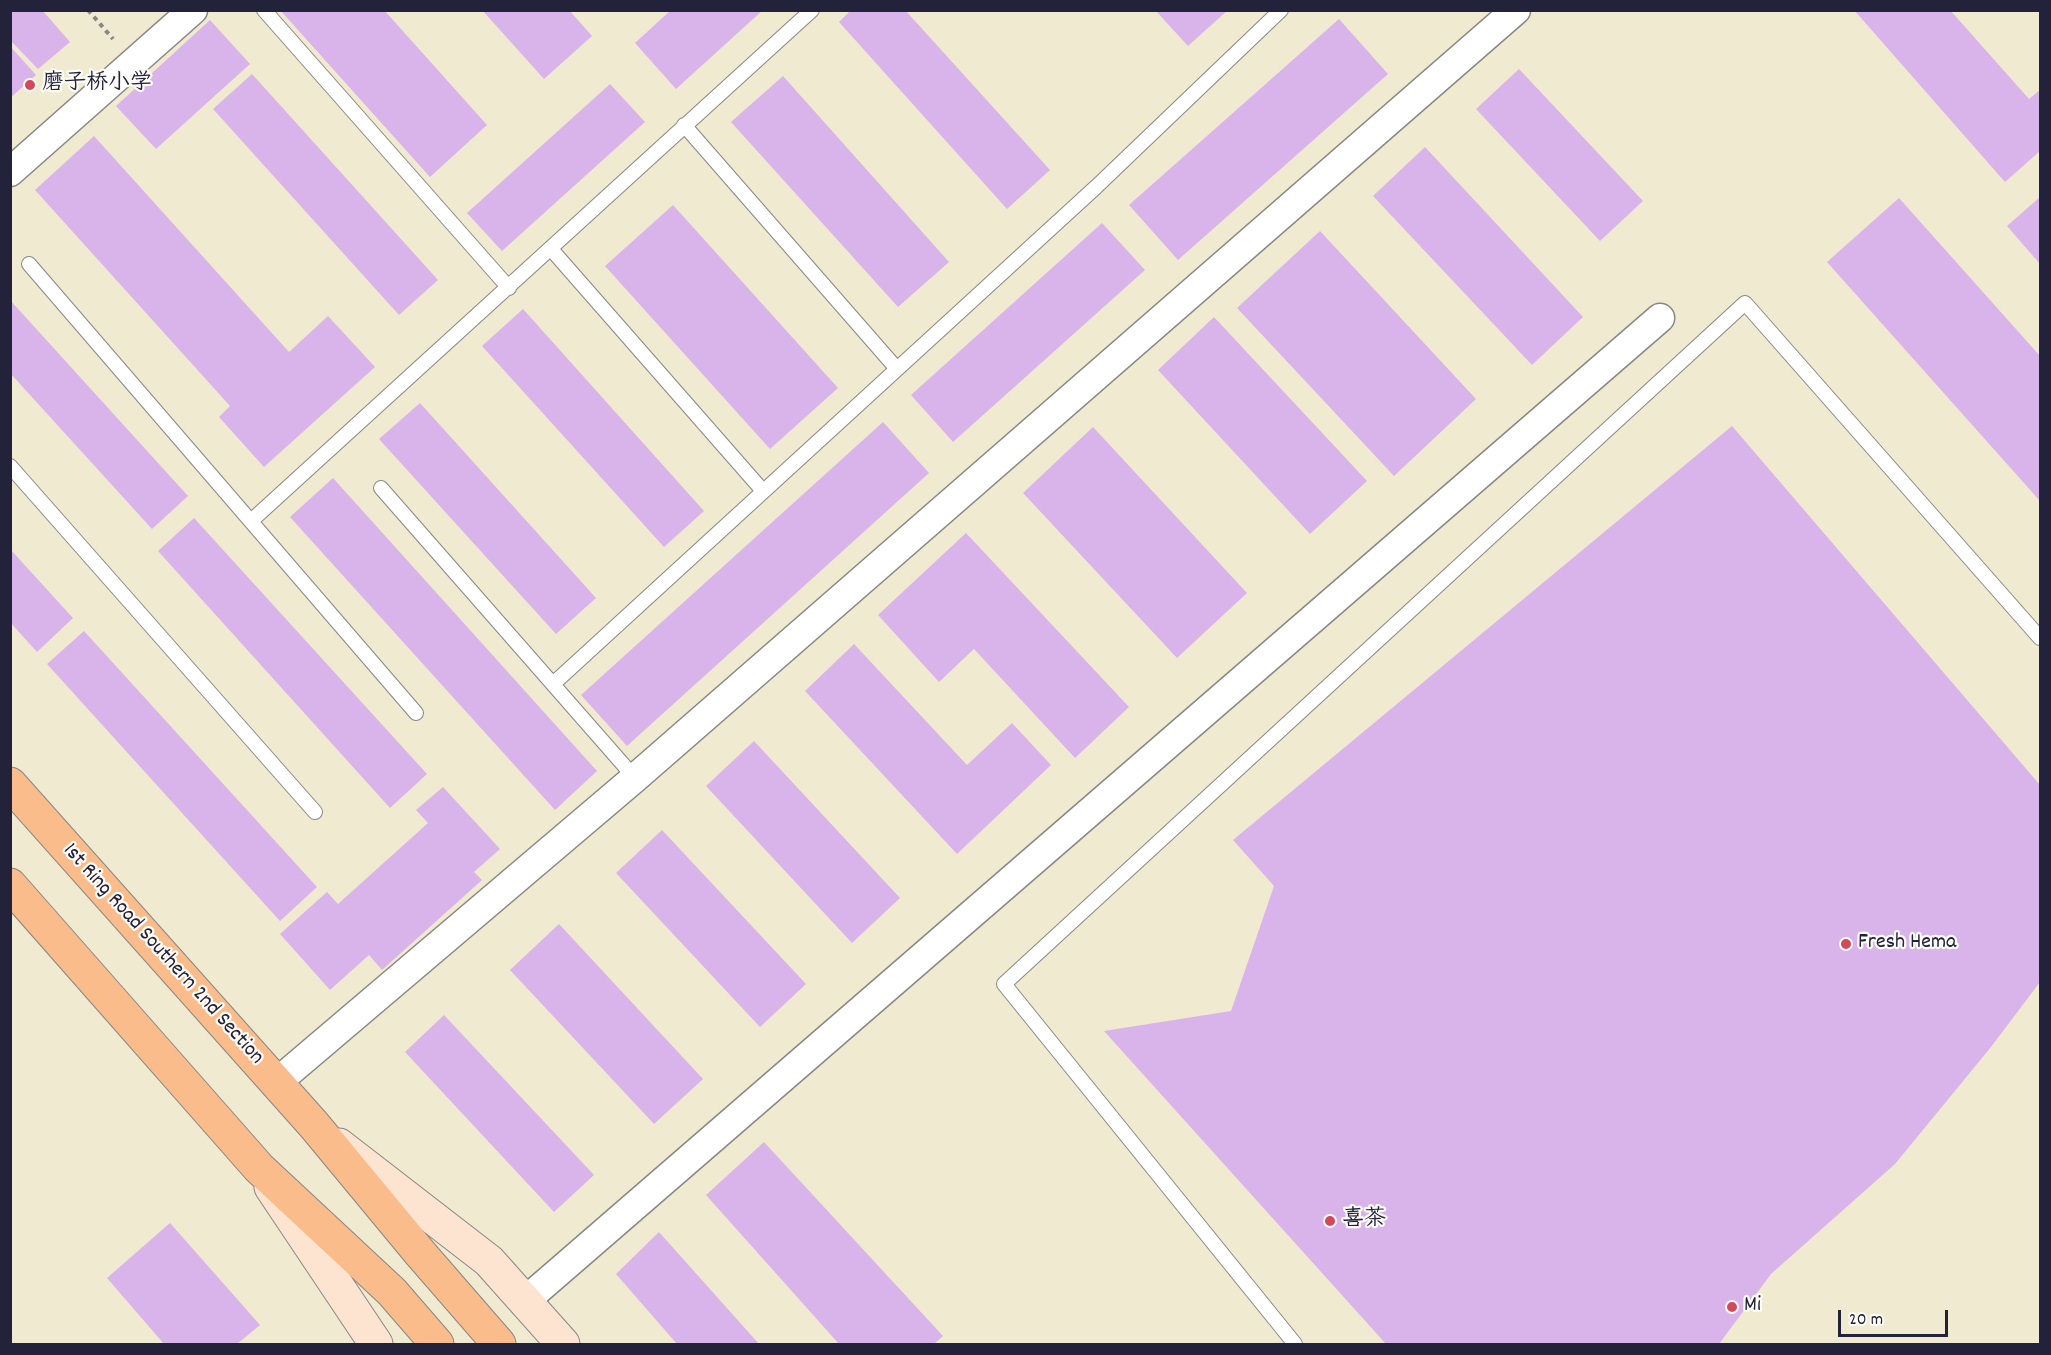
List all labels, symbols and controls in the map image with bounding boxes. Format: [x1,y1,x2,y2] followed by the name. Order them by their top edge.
[42,72,152,98] place label: 磨子桥小学
[23,78,37,92] marker: 磨子桥小学
[56,839,268,1071] street label: 1st Ring Road Southern 2nd Section
[1858,931,1956,957] place label: Fresh Hema
[1839,937,1853,951] marker: Fresh Hema
[1342,1208,1386,1234] place label: 喜茶
[1323,1214,1337,1228] marker: 喜茶
[1744,1294,1761,1320] place label: Mi
[1841,1298,1950,1336] scale bar
[1725,1300,1739,1314] marker: Mi
[1849,1308,1883,1333] text: 20 m

